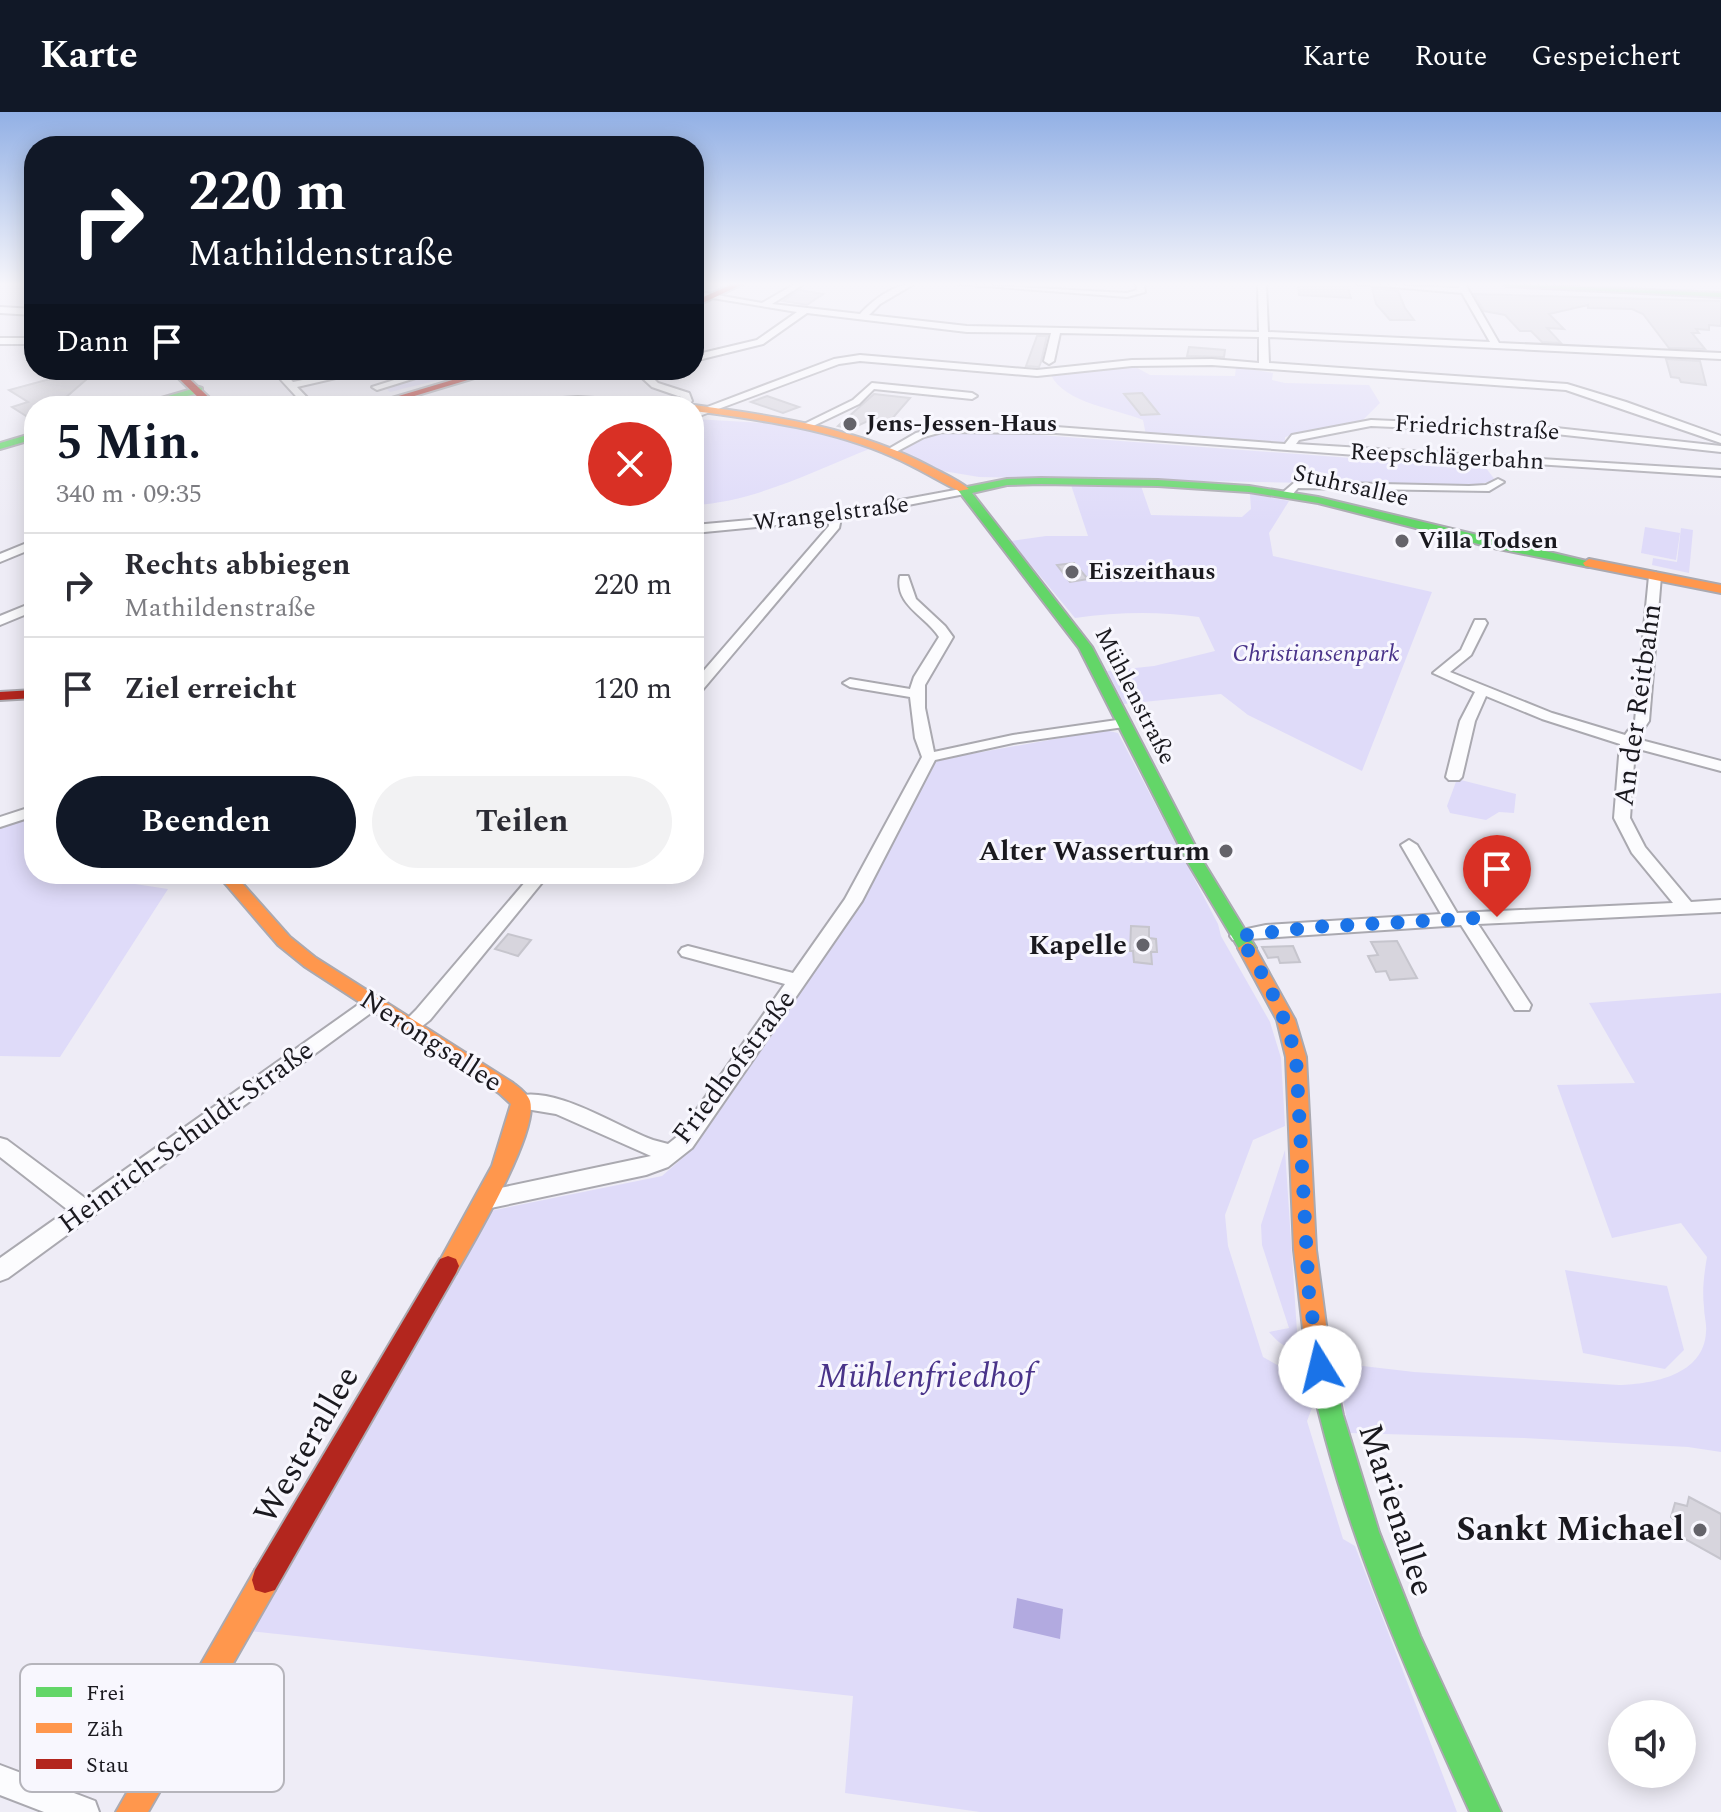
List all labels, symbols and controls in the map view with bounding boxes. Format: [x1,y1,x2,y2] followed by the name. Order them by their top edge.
[40,27,138,85] text: Karte
[1303,35,1370,78] text: Karte
[1414,35,1487,78] text: Route
[1531,35,1681,78] text: Gespeichert
[188,150,347,235] text: 220 m
[56,168,160,272] icon: right
[188,227,454,282] text: Mathildenstraße
[56,319,129,365] text: Dann
[145,320,189,364] icon: arrive
[866,406,1057,442] place label: Jens-Jessen-Haus
[1394,406,1560,450] street label: Friedrichstraße
[56,407,201,480] text: 5 Min.
[841,415,859,433] marker: Jens-Jessen-Haus
[588,422,672,506] button: close
[1349,434,1545,480] street label: Reepschlägerbahn
[1290,455,1412,517] street label: Stuhrsallee
[56,474,202,514] text: 340 m · 09:35
[751,487,911,541] street label: Wrangelstraße
[1418,523,1558,559] place label: Villa Todsen
[1393,532,1411,550] marker: Villa Todsen
[124,542,351,588] text: Rechts abbiegen
[1088,554,1216,590] place label: Eiszeithaus
[594,562,672,608] text: 220 m
[56,563,100,607] icon: right
[1063,563,1081,581] marker: Eiszeithaus
[124,588,316,628] text: Mathildenstraße
[1602,601,1674,809] street label: An der Reitbahn
[1085,621,1185,771] street label: Mühlenstraße
[1232,636,1400,672] park label: Christiansenpark
[124,666,297,712] text: Ziel erreicht
[594,666,672,712] text: 120 m
[56,667,100,711] icon: arrive
[56,776,356,868] button: Beenden
[372,776,672,868] button: Teilen
[979,830,1210,873] place label: Alter Wasserturm
[1463,835,1531,917] pin
[1217,842,1235,860] marker: Alter Wasserturm
[1475,847,1519,891] icon: arrive
[1028,924,1127,967] place label: Kapelle
[1134,936,1152,954] marker: Kapelle
[351,979,511,1103] street label: Nerongsallee
[661,981,807,1153] street label: Friedhofstraße
[49,1029,323,1245] street label: Heinrich-Schuldt-Straße
[1278,1325,1362,1409] position arrow
[817,1351,1040,1403] park label: Mühlenfriedhof
[241,1356,373,1534] street label: Westerallee
[1344,1417,1448,1603] street label: Marienallee
[1456,1504,1684,1556] place label: Sankt Michael
[1691,1521,1709,1539] marker: Sankt Michael
[20,1664,284,1792] legend
[86,1677,125,1710] text: Frei
[1608,1700,1696,1788] map controls
[1608,1700,1696,1788] button: sound
[86,1713,124,1746] text: Zäh
[86,1749,129,1782] text: Stau

